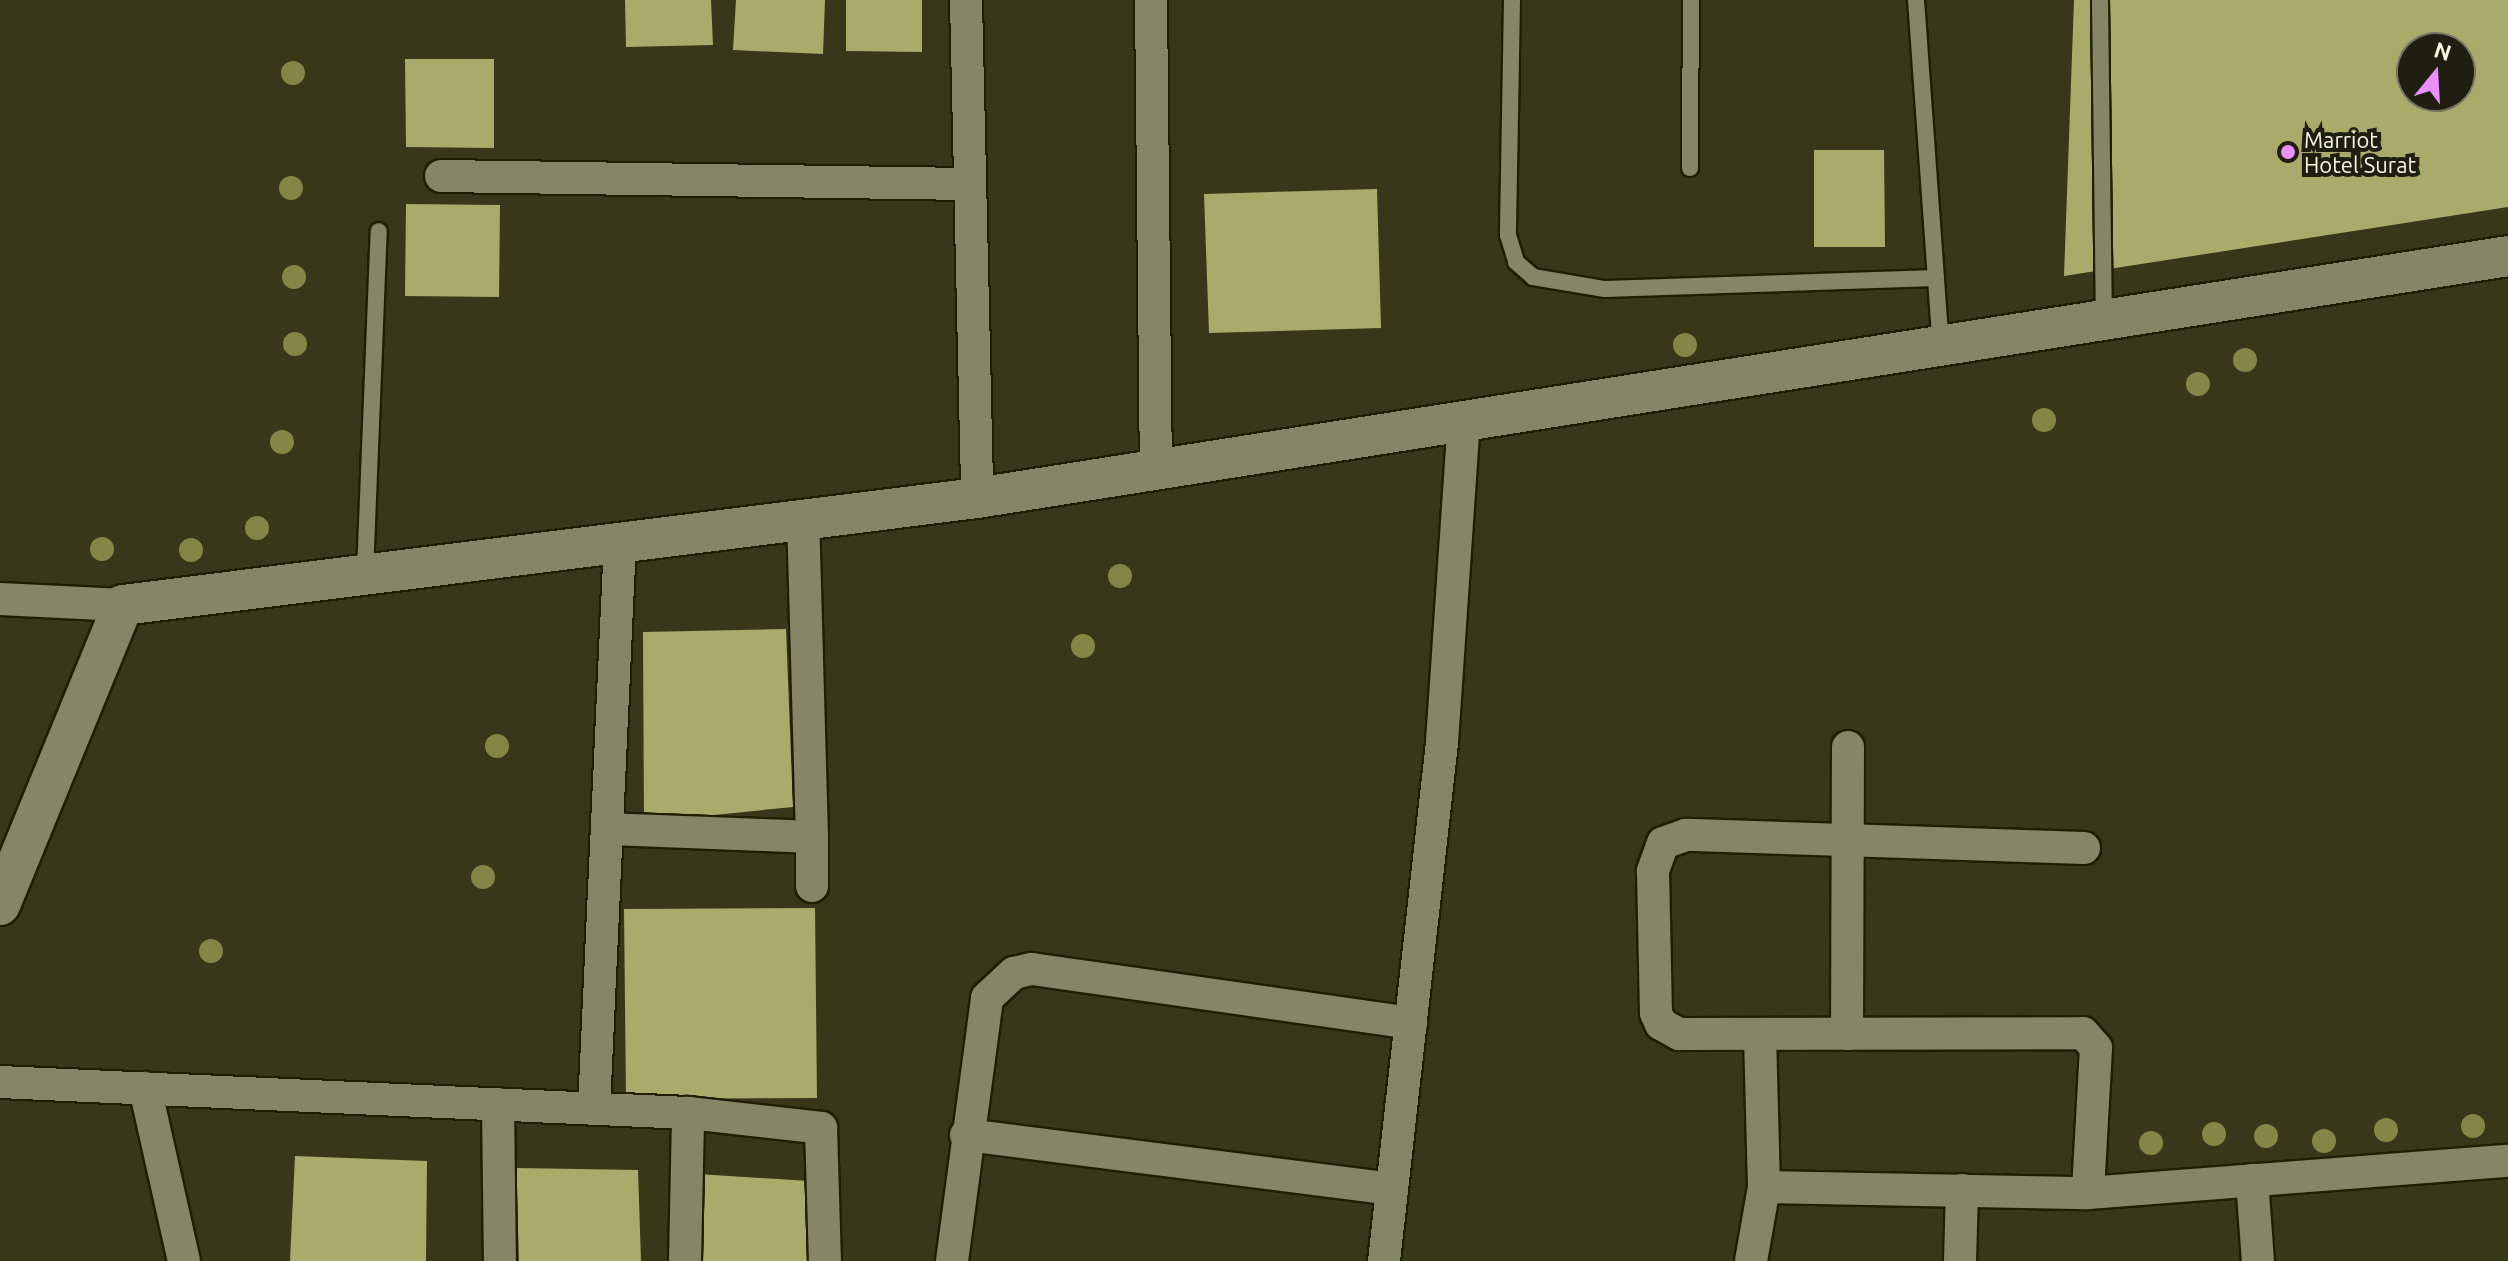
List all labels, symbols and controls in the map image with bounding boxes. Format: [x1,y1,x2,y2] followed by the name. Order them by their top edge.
[2396,32,2476,112] north arrow
[2431,36,2455,65] text: N
[2304,126,2416,178] place label: Marriot Hotel Surat
[2279,143,2297,161] marker: Marriot Hotel Surat

